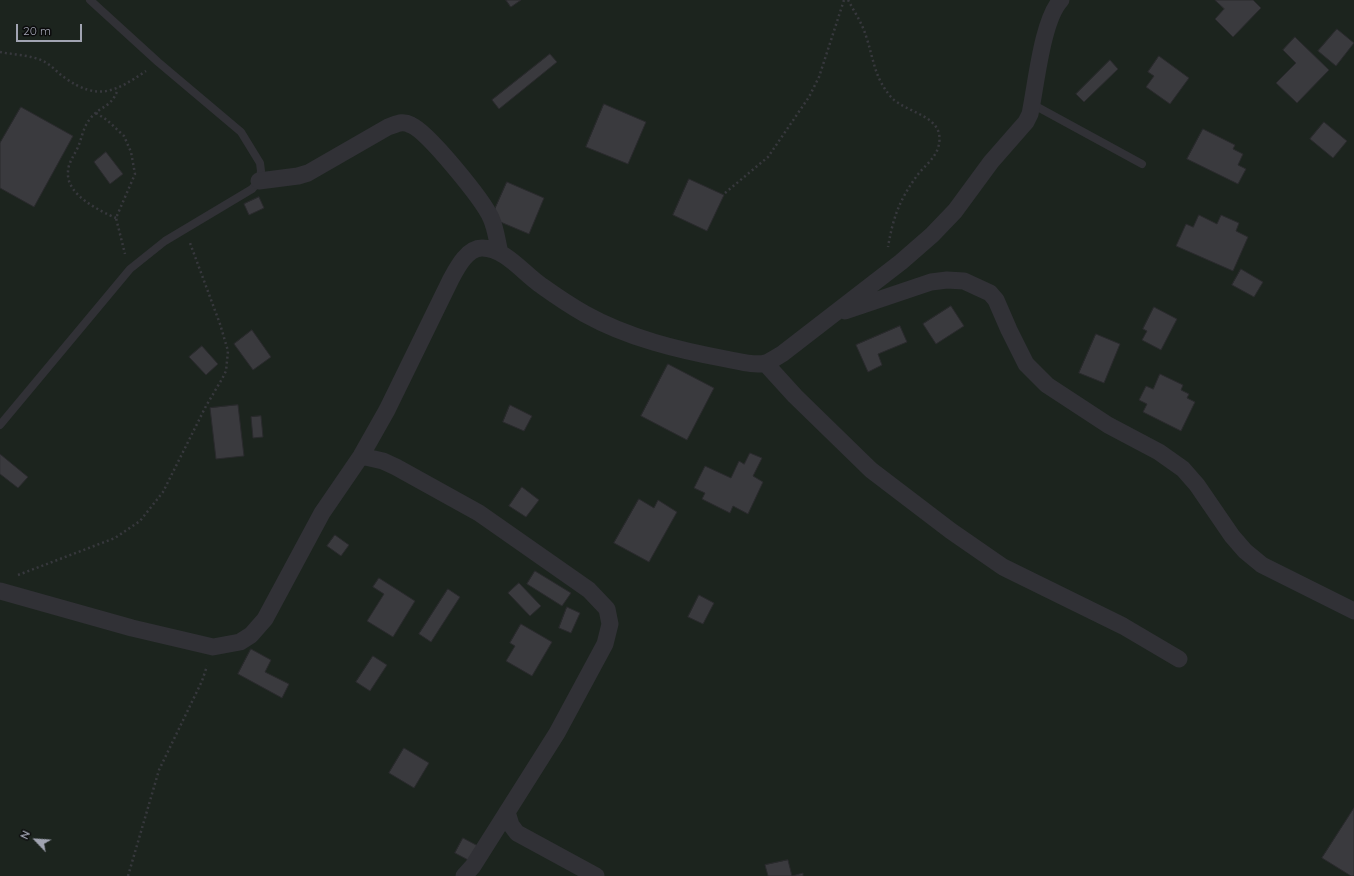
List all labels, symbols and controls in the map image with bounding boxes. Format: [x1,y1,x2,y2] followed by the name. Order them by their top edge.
[18,16,84,42] scale bar
[23,23,51,38] text: 20 m
[16,820,56,860] north arrow
[17,828,33,842] text: N

